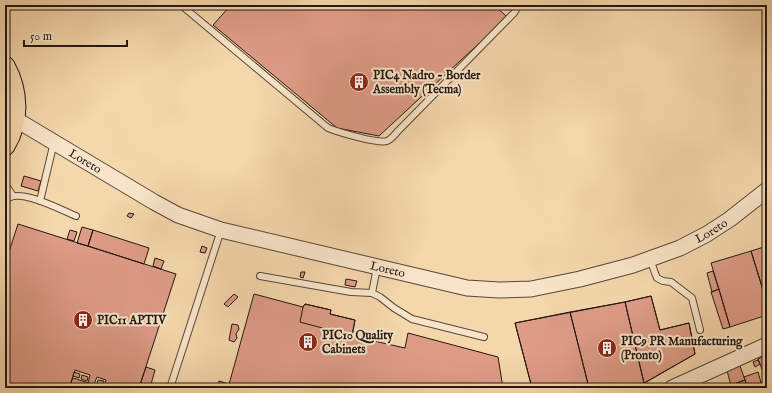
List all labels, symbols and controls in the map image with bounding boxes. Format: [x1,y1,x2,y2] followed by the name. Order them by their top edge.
[24,22,127,48] scale bar
[30,29,52,44] text: 50 m
[372,68,481,98] place label: PIC4 Nadro - Border Assembly (Tecma)
[348,71,370,93] building icon: PIC4 Nadro - Border Assembly (Tecma)
[66,146,105,177] street label: Loreto
[693,215,731,247] street label: Loreto
[369,258,407,281] street label: Loreto
[72,309,94,331] building icon: PIC11 APTIV
[97,313,167,328] place label: PIC11 APTIV
[322,328,394,357] place label: PIC10 Quality Cabinets
[297,331,319,353] building icon: PIC10 Quality Cabinets
[621,334,743,363] place label: PIC9 PR Manufacturing (Pronto)
[596,337,618,359] building icon: PIC9 PR Manufacturing (Pronto)

